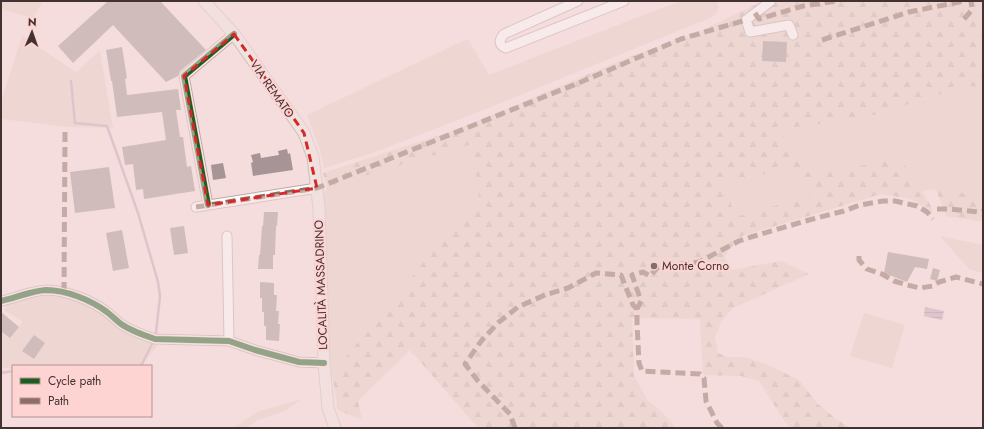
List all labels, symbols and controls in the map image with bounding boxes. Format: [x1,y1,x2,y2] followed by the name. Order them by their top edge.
[12,12,52,52] north arrow
[28,14,37,30] text: N
[245,56,299,122] street label: VIA REMATO
[310,220,332,350] street label: LOCALITÀ MASSADRINO
[662,257,729,275] place label: Monte Corno
[649,261,659,271] marker: Monte Corno
[12,365,152,417] legend
[48,372,101,390] text: Cycle path
[48,392,69,410] text: Path

